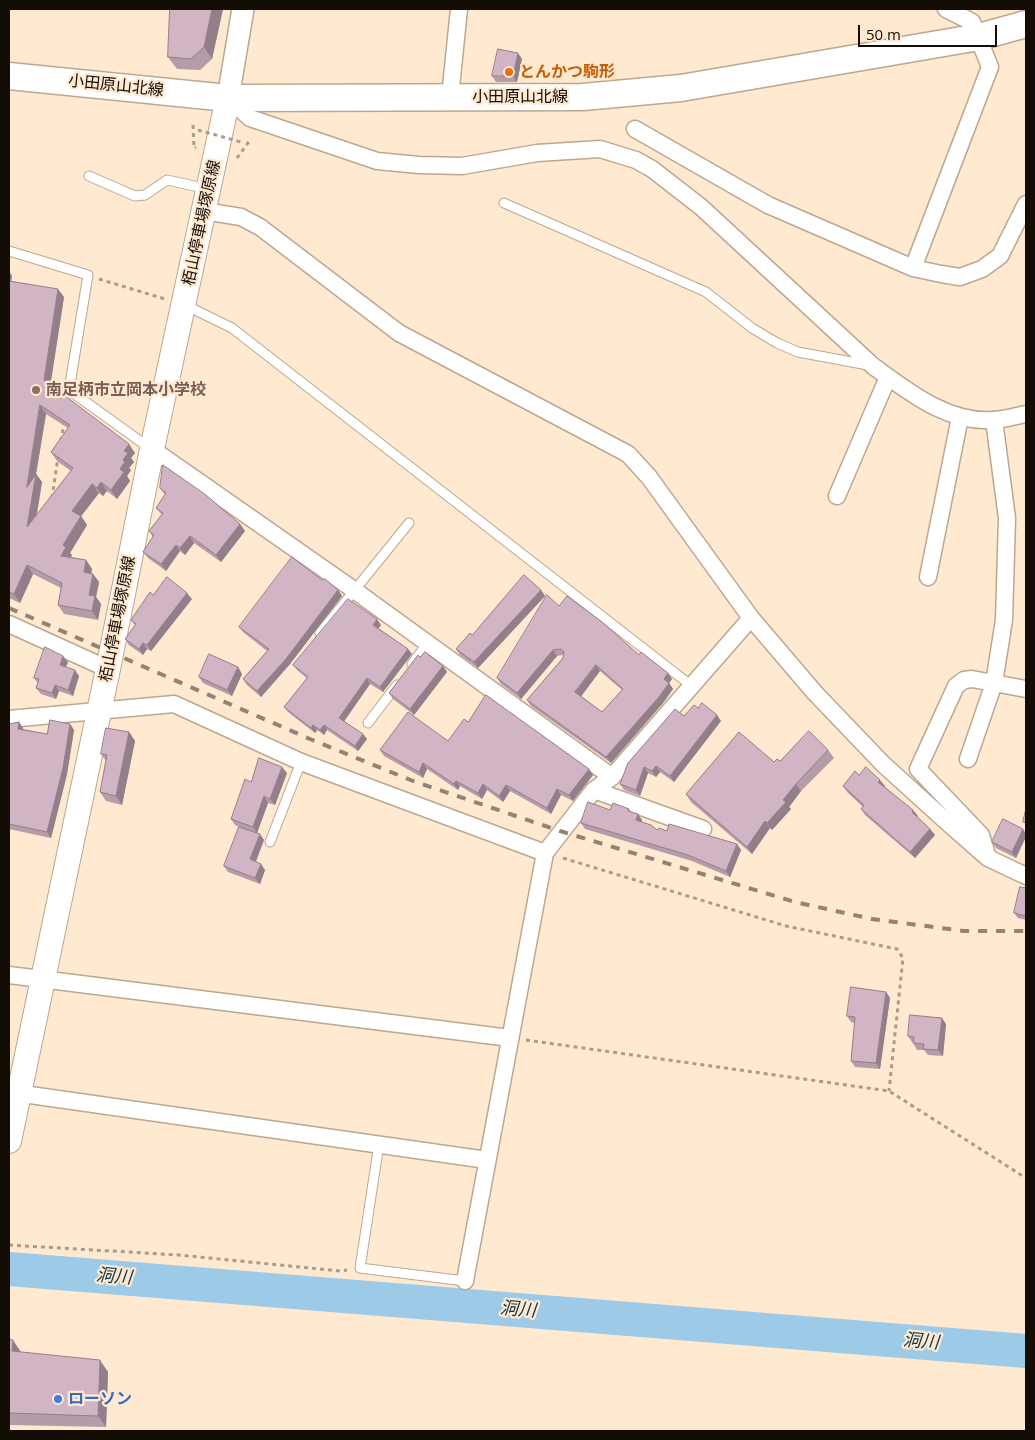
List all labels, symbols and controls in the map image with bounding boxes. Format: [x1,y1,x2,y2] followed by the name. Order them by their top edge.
[860,15,999,47] scale bar
[866,24,901,44] text: 50 m
[519,62,615,82] place label: とんかつ駒形
[503,66,515,78] marker: とんかつ駒形
[67,71,165,101] street label: 小田原山北線
[472,87,568,107] street label: 小田原山北線
[179,158,225,288] street label: 栢山停車場塚原線
[46,380,206,400] place label: 南足柄市立岡本小学校
[30,384,42,396] marker: 南足柄市立岡本小学校
[96,554,140,684] street label: 栢山停車場塚原線
[95,1265,133,1289] water label: 洞川
[499,1298,537,1322] water label: 洞川
[902,1330,940,1354] water label: 洞川
[68,1389,132,1409] place label: ローソン
[52,1393,64,1405] marker: ローソン

